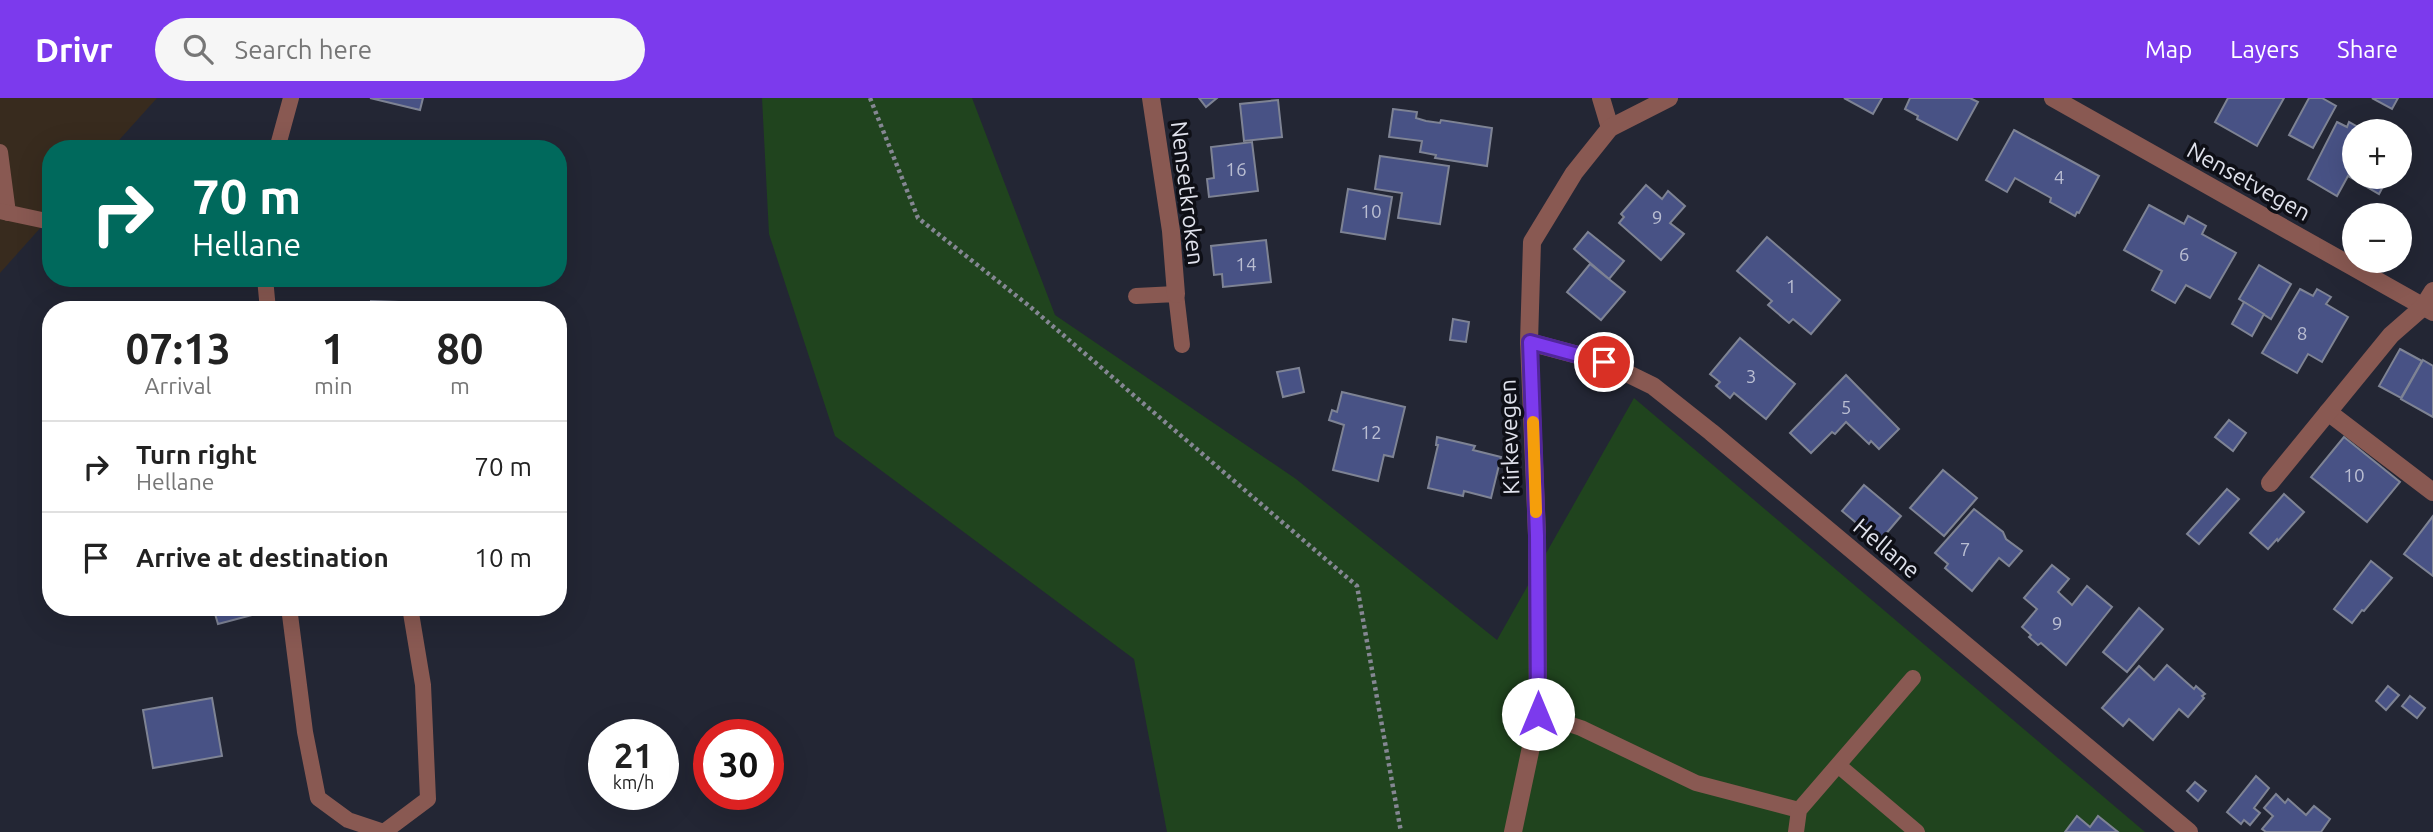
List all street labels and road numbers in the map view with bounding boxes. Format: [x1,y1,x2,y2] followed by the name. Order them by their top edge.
[1167,120,1209,266] street label: Nensetkroken
[2183,137,2315,225] street label: Nensetvegen
[1494,379,1524,495] street label: Kirkevegen
[1849,513,1925,583] street label: Hellane

